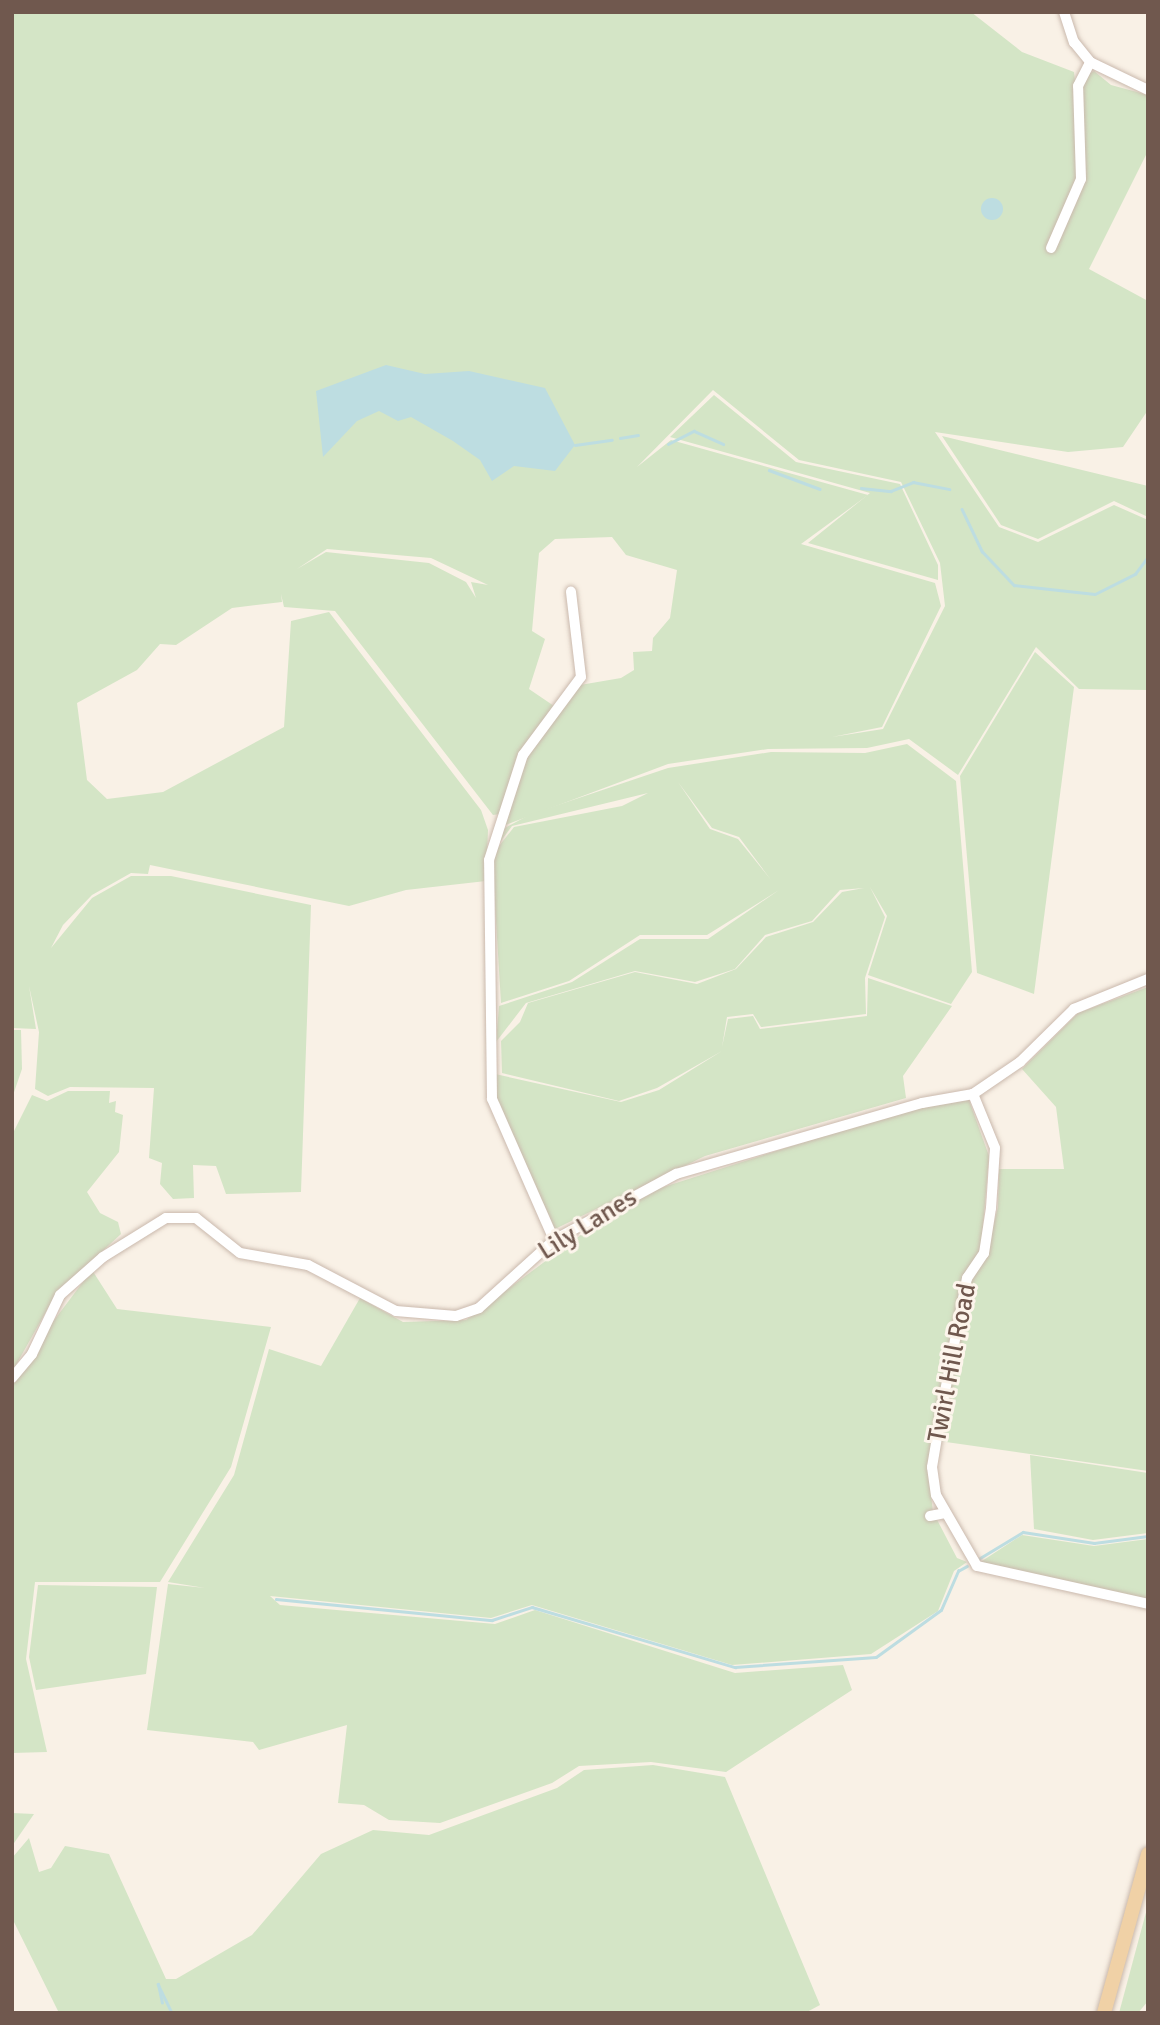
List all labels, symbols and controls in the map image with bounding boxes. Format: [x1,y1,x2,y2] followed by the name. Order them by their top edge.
[533,1183,643,1267] street label: Lily Lanes
[922,1281,984,1445] street label: Twirl Hill Road

